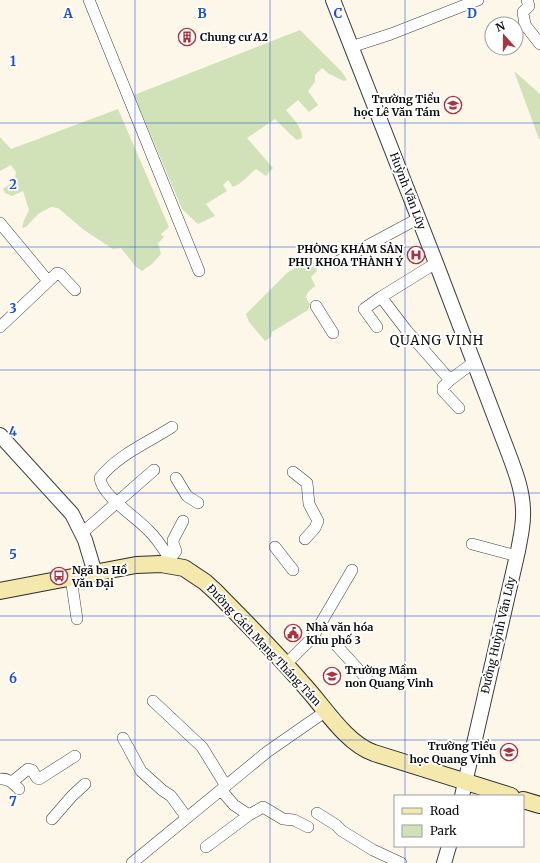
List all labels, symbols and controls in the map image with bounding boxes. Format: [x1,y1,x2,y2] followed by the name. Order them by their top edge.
[62,5,73,22] text: A
[197,5,207,22] text: B
[334,5,343,22] text: C
[467,5,477,22] text: D
[484,16,524,56] north arrow
[494,18,507,35] text: N
[177,27,197,47] building icon: Chung cư A2
[200,30,269,44] place label: Chung cư A2
[10,53,16,70] text: 1
[354,92,440,119] place label: Trường Tiểu học Lê Văn Tám
[443,95,463,115] school or university icon: Trường Tiểu học Lê Văn Tám
[387,150,429,232] street label: Huỳnh Văn Lũy
[9,176,17,193] text: 2
[288,242,404,269] place label: PHÒNG KHÁM SẢN PHỤ KHOA THÀNH Ý
[406,245,426,265] hospital icon: PHÒNG KHÁM SẢN PHỤ KHOA THÀNH Ý
[9,300,17,317] text: 3
[390,332,484,349] district label: QUANG VINH
[9,423,18,440] text: 4
[9,546,17,563] text: 5
[71,563,128,590] place label: Ngã ba Hồ Văn Đại
[49,566,69,586] bus stop icon: Ngã ba Hồ Văn Đại
[478,574,518,695] street label: Đường Huỳnh Văn Lũy
[204,581,324,709] street label: Đường Cách Mạng Tháng Tám
[306,620,374,647] place label: Nhà văn hóa Khu phố 3
[283,623,303,643] public building icon: Nhà văn hóa Khu phố 3
[345,663,434,690] place label: Trường Mầm non Quang Vinh
[322,666,342,686] school or university icon: Trường Mầm non Quang Vinh
[9,670,17,687] text: 6
[409,739,497,766] place label: Trường Tiểu học Quang Vinh
[499,742,519,762] school or university icon: Trường Tiểu học Quang Vinh
[9,793,17,810] text: 7
[394,795,524,847] legend
[430,803,459,818] text: Road
[430,823,457,838] text: Park

